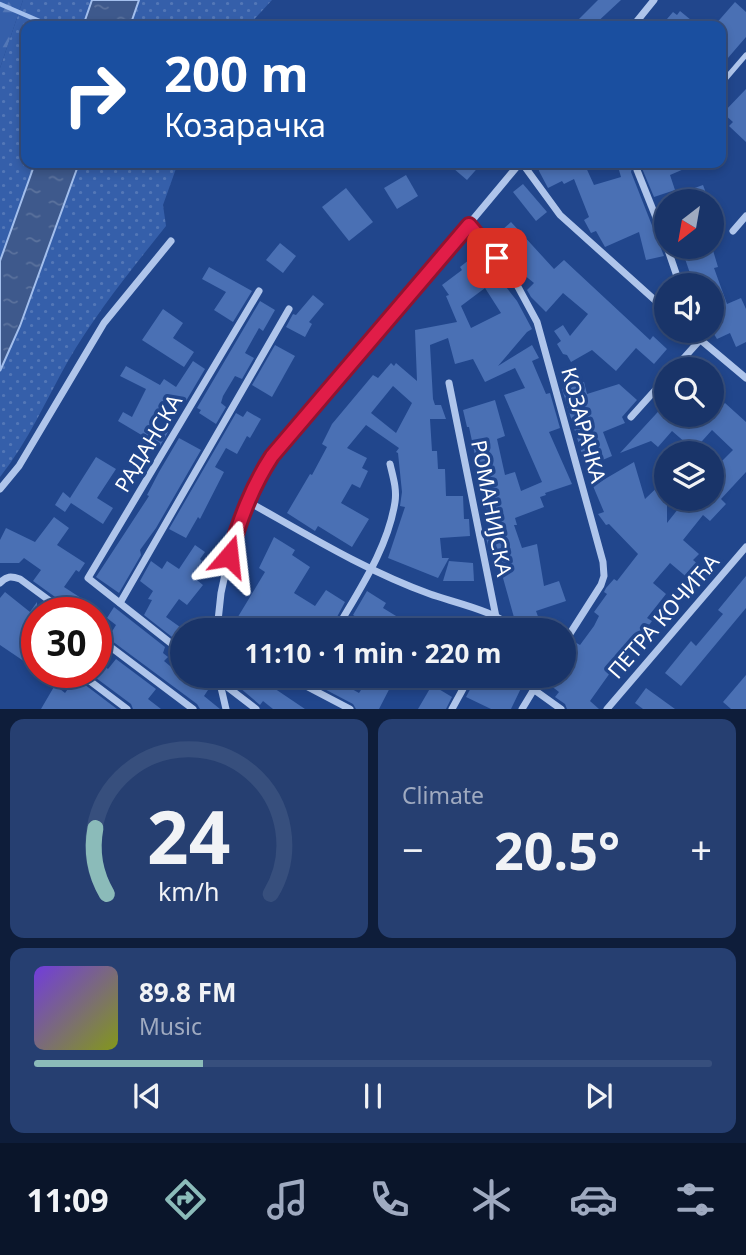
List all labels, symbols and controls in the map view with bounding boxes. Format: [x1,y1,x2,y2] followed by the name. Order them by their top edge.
[164,40,309,106] text: 200 m
[49,49,140,140] icon: right
[164,103,326,146] text: Козарачка
[654,189,724,259] north arrow
[654,189,724,511] map controls
[467,228,527,288] pin
[478,239,516,277] icon: arrive
[654,273,724,343] button: sound
[654,357,724,427] button: search
[555,364,613,486] street label: КОЗАРАЧКА
[108,388,188,497] street label: РАДАНСКА
[465,437,519,579] street label: РОМАНИЈСКА
[654,441,724,511] button: layers
[192,519,266,593] position arrow
[601,547,725,684] street label: ПЕТРА КОЧИЋА
[21,597,112,688] speed limit sign: 30
[245,635,501,671] text: 11:10 · 1 min · 220 m
[402,779,484,811] text: Climate
[147,787,231,886] text: 24
[494,814,620,885] text: 20.5°
[402,823,424,875] text: −
[690,823,712,875] text: +
[158,874,220,908] text: km/h
[139,974,236,1010] text: 89.8 FM
[139,1010,202,1042] text: Music
[128,1077,166,1115] icon: previous
[354,1077,392,1115] icon: pause
[580,1077,618,1115] icon: next
[161,1175,210,1224] icon: directions
[263,1175,312,1224] icon: music
[365,1175,414,1224] icon: phone
[467,1175,516,1224] icon: climate
[569,1175,618,1224] icon: car
[671,1175,720,1224] icon: filters
[26,1178,109,1221] text: 11:09

